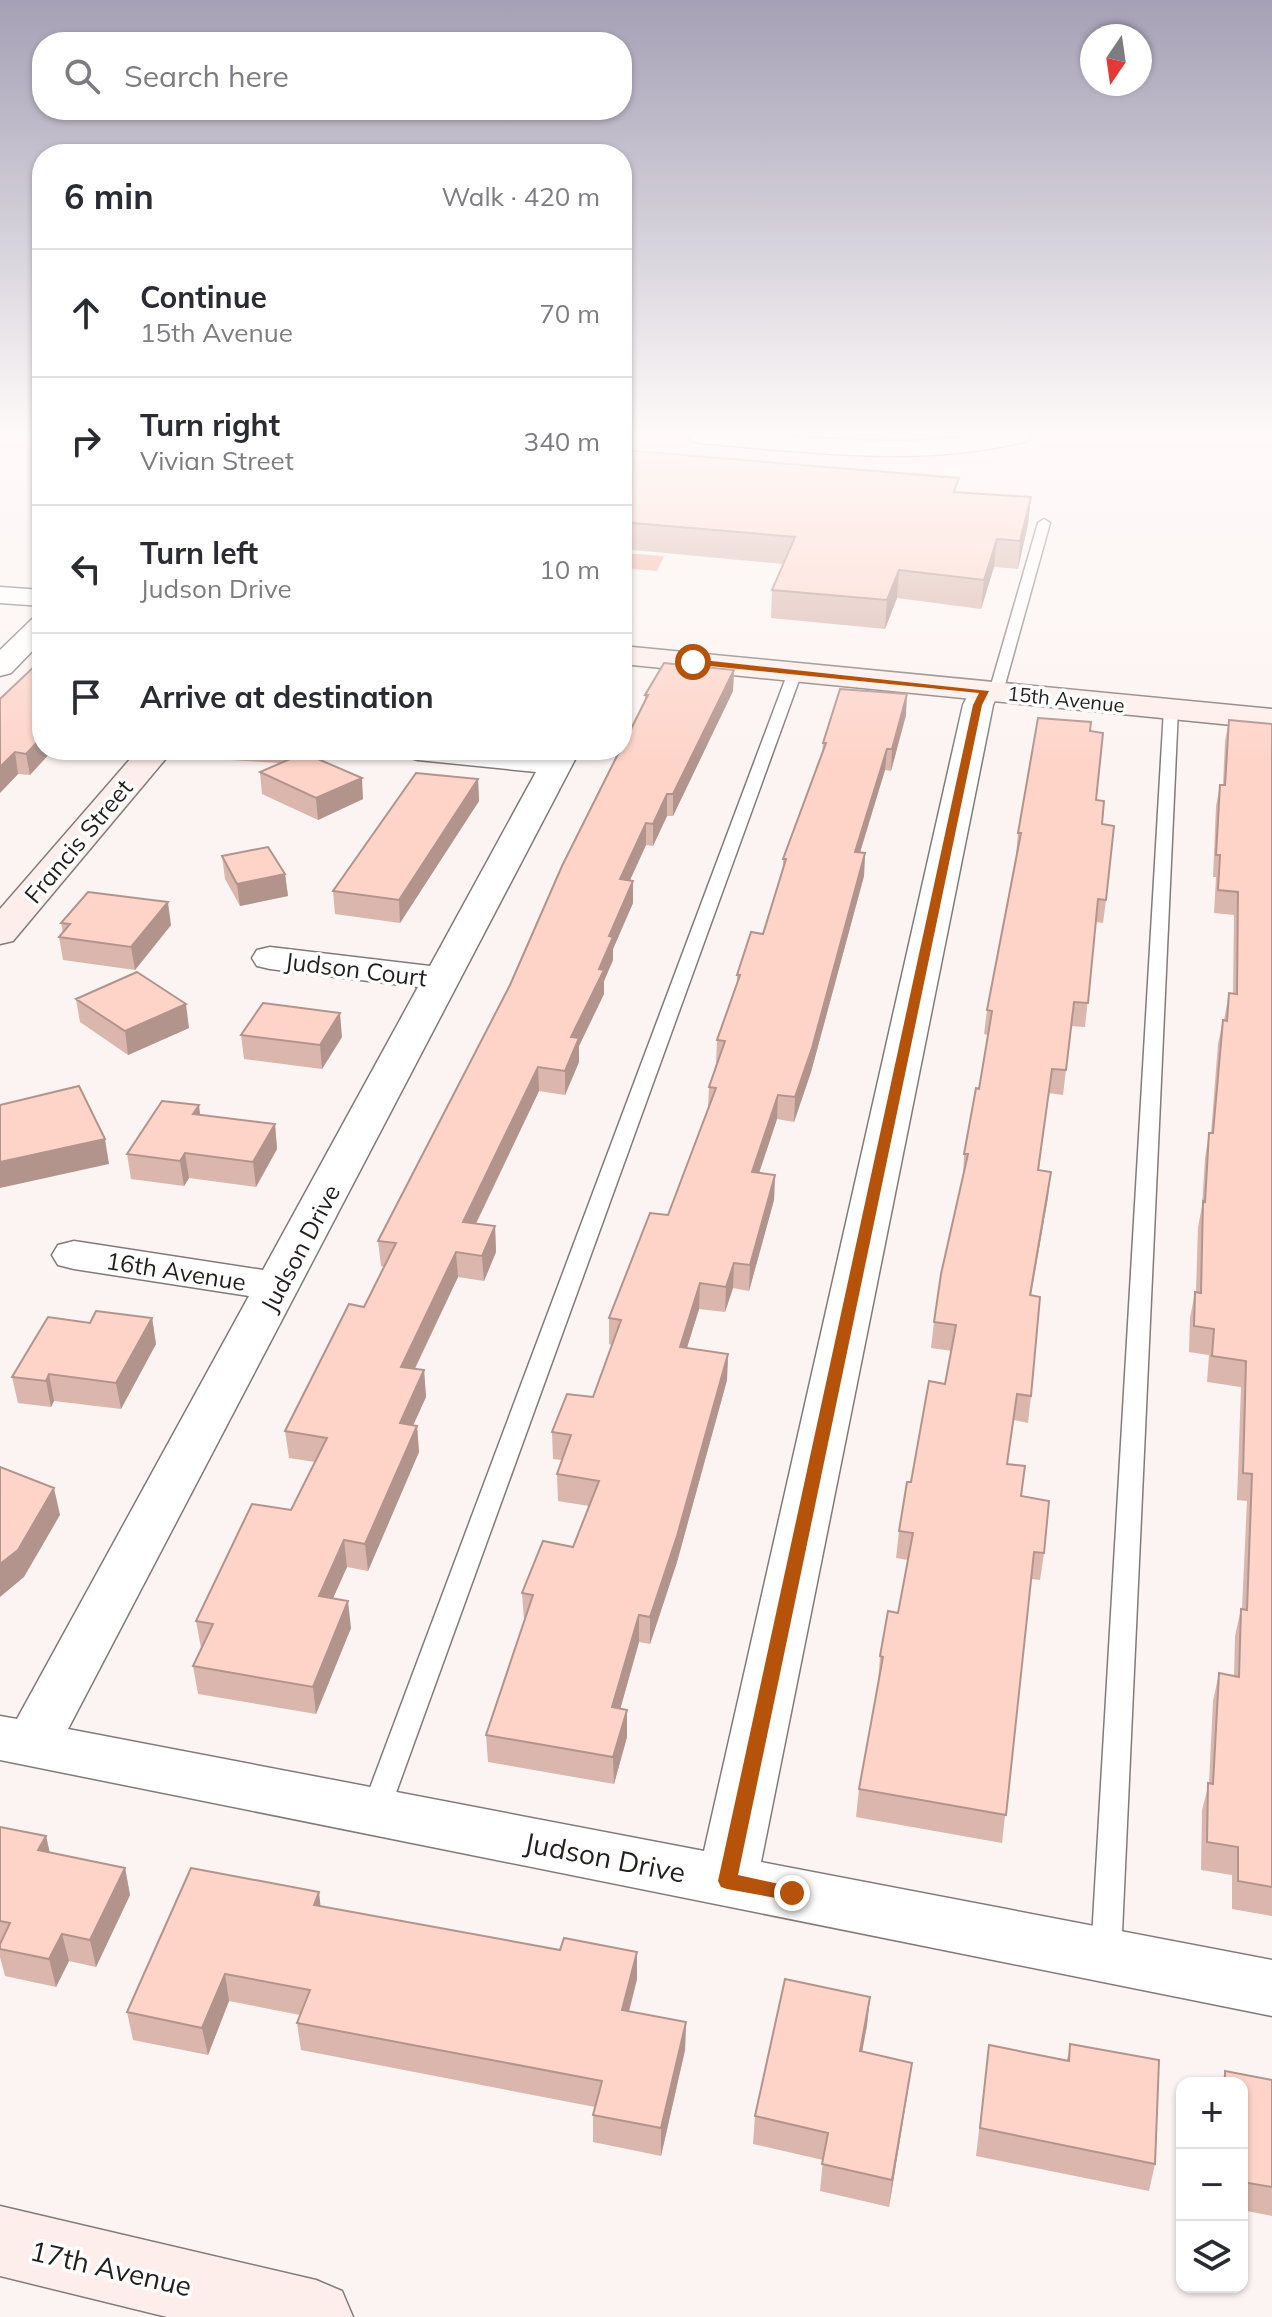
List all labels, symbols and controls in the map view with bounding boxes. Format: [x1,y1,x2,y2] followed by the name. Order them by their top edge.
[1080,24,1152,96] north arrow
[32,32,632,120] search box
[60,54,104,98] icon: search
[124,57,289,95] text: Search here
[64,175,154,218] text: 6 min
[441,180,600,213] text: Walk · 420 m
[140,278,267,316] text: Continue
[64,291,108,335] icon: ahead
[539,297,600,330] text: 70 m
[140,316,293,349] text: 15th Avenue
[140,406,280,444] text: Turn right
[64,419,108,463] icon: right
[524,425,600,458] text: 340 m
[140,444,294,477] text: Vivian Street
[140,534,258,572] text: Turn left
[64,547,108,591] icon: left
[539,553,600,586] text: 10 m
[140,572,292,605] text: Judson Drive
[675,644,711,680] route start
[64,675,108,719] icon: arrive
[140,678,434,716] text: Arrive at destination
[1006,680,1126,718] street label: 15th Avenue
[18,773,138,909] street label: Francis Street
[283,945,429,993] street label: Judson Court
[254,1179,346,1317] street label: Judson Drive
[104,1245,248,1297] street label: 16th Avenue
[521,1824,689,1890] street label: Judson Drive
[774,1875,810,1911] route end
[1176,2077,1248,2293] map controls
[1176,2077,1248,2149] button: +
[1176,2149,1248,2221] button: −
[1176,2221,1248,2293] button: layers
[27,2232,195,2304] street label: 17th Avenue

